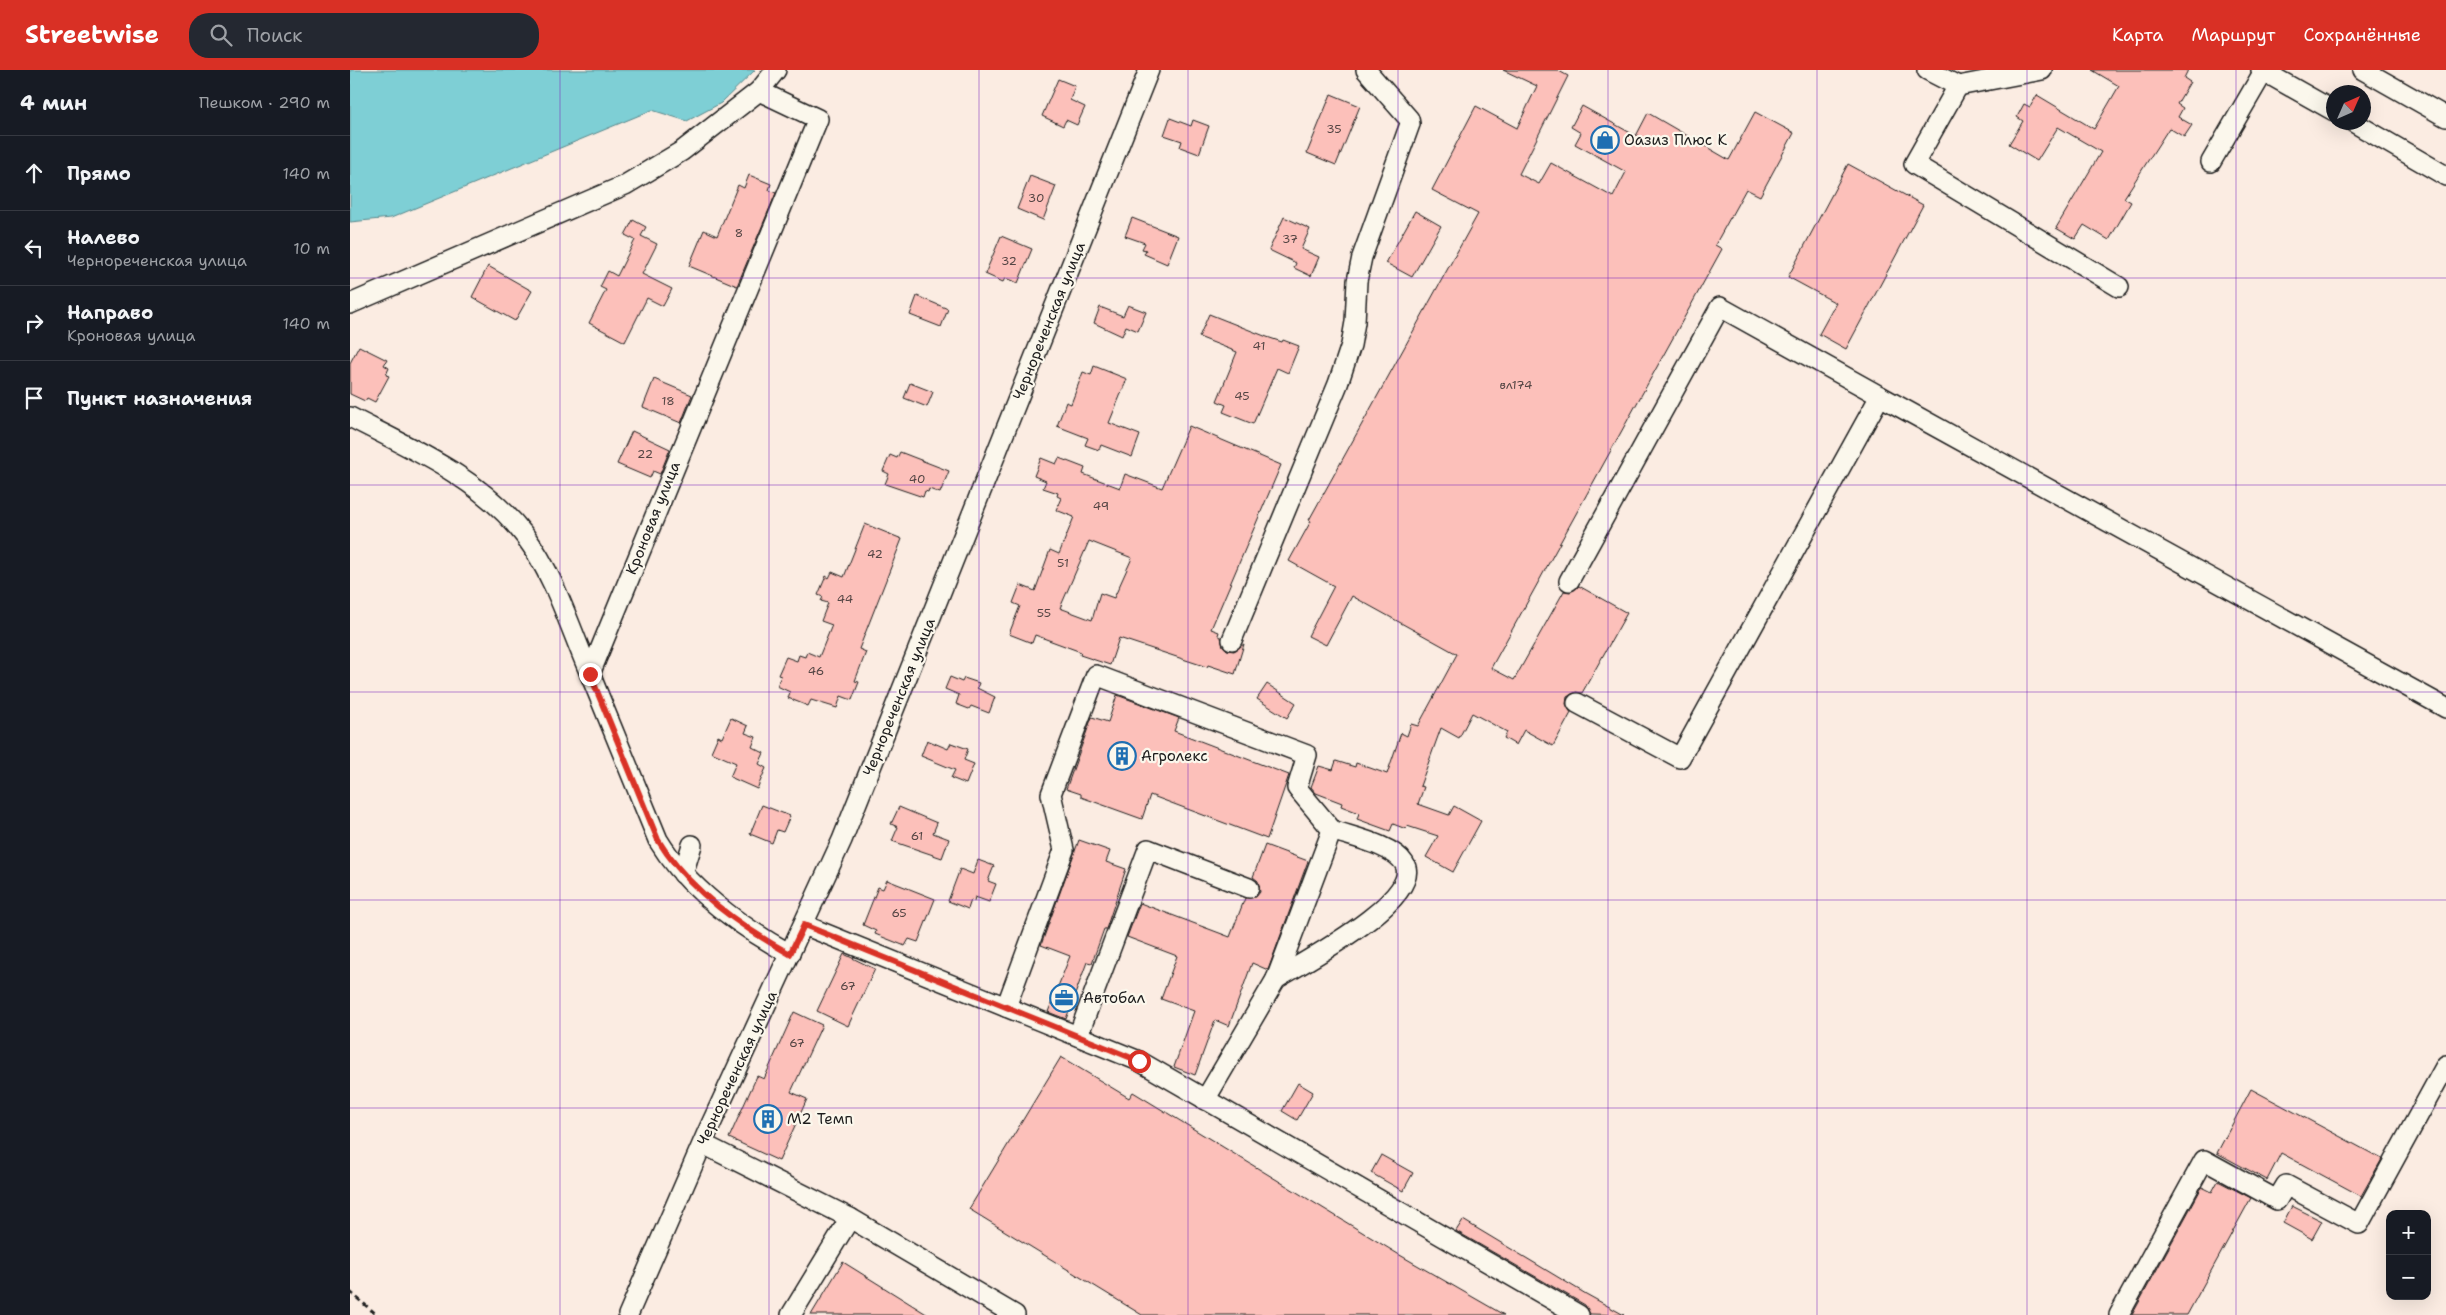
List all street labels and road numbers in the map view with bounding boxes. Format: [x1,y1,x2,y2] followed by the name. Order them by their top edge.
[1008,238,1090,403] street label: Чернореченская улица
[621,458,685,578] street label: Кроновая улица
[858,614,940,779] street label: Чернореченская улица
[692,987,782,1149] street label: Чернореченская улица

